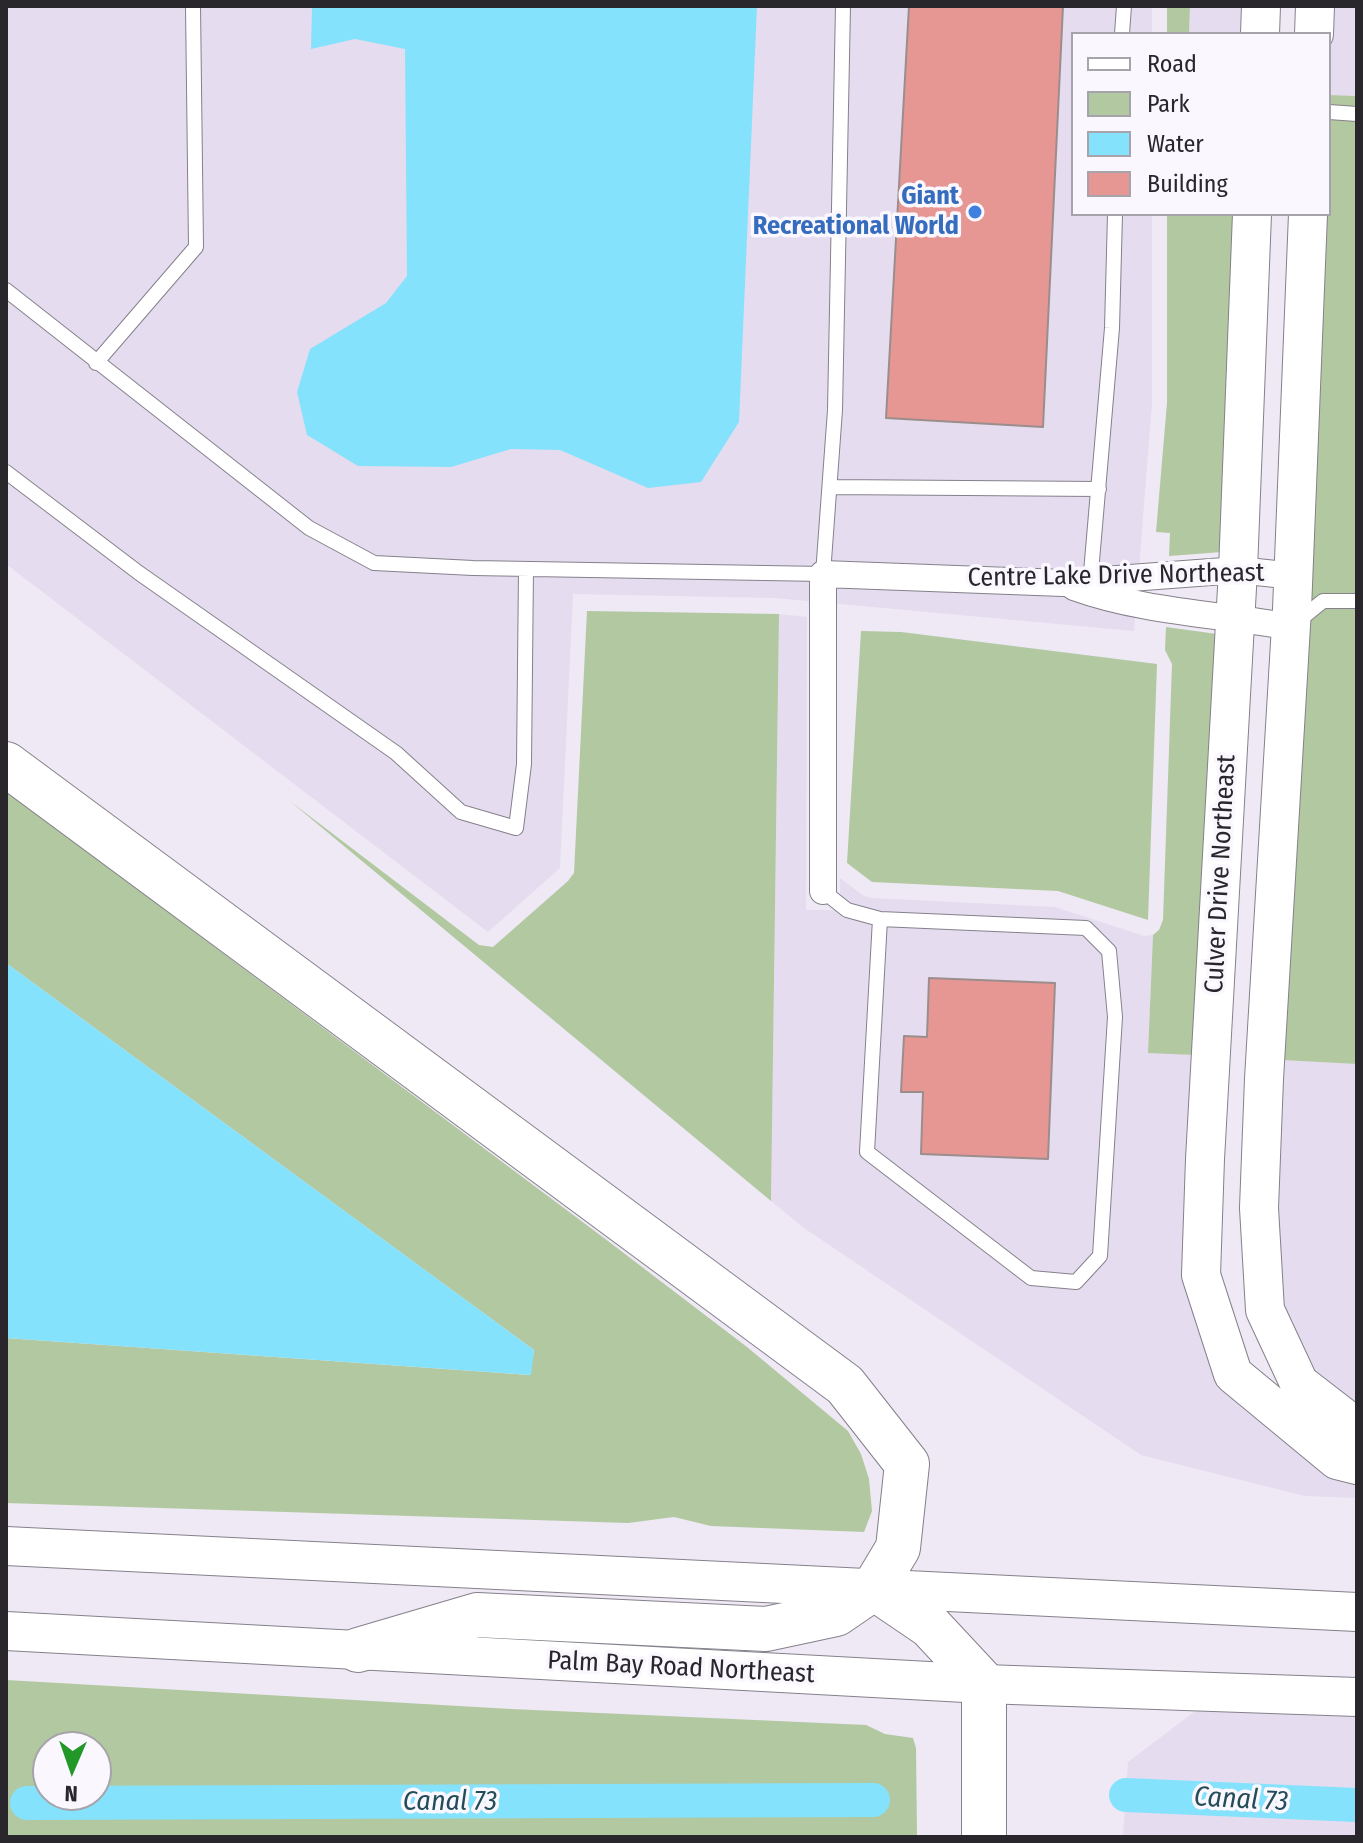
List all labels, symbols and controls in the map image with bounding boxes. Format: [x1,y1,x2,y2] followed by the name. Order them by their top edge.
[1071,32,1331,216] legend
[1147,50,1197,78] text: Road
[1147,90,1190,118] text: Park
[1147,130,1204,158] text: Water
[1147,170,1228,198] text: Building
[753,181,959,242] place label: Giant Recreational World
[966,203,984,221] marker: Giant Recreational World
[967,558,1265,594] street label: Centre Lake Drive Northeast
[1199,754,1243,994] street label: Culver Drive Northeast
[547,1645,815,1691] street label: Palm Bay Road Northeast
[32,1731,112,1811] north arrow
[64,1780,78,1807] text: N
[1193,1781,1289,1819] water label: Canal 73
[403,1785,497,1819] water label: Canal 73

